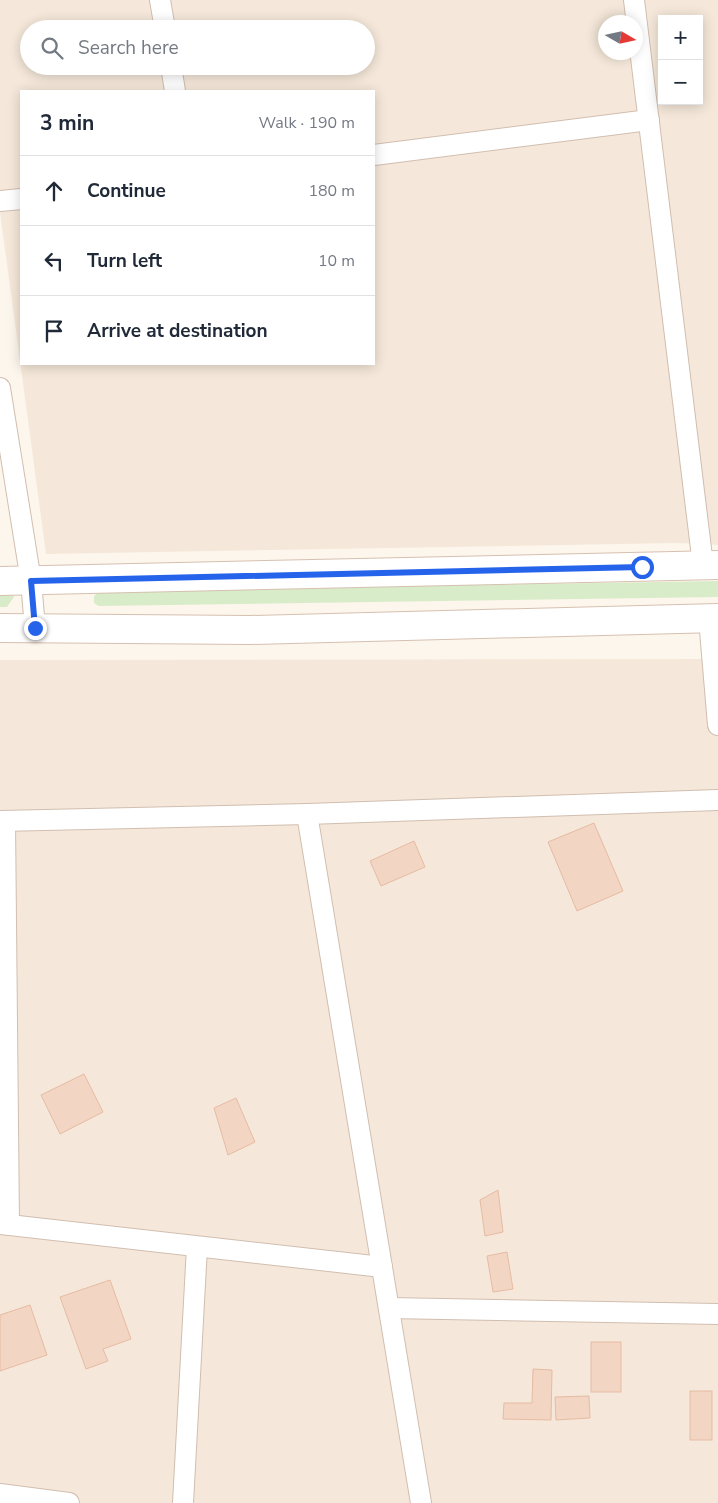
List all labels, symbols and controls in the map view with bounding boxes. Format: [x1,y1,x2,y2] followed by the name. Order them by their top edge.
[598,15,643,60] north arrow
[658,15,703,105] map controls
[658,15,703,60] button: +
[20,20,375,75] search box
[38,34,66,62] icon: search
[78,35,179,61] text: Search here
[658,60,703,105] button: −
[40,109,94,137] text: 3 min
[259,112,355,134] text: Walk · 190 m
[40,177,68,205] icon: ahead
[87,178,166,204] text: Continue
[308,180,355,202] text: 180 m
[40,247,68,275] icon: left
[87,248,162,274] text: Turn left
[318,250,355,272] text: 10 m
[40,317,68,345] icon: arrive
[87,318,268,344] text: Arrive at destination
[631,556,654,579] route start
[24,617,47,640] route end

